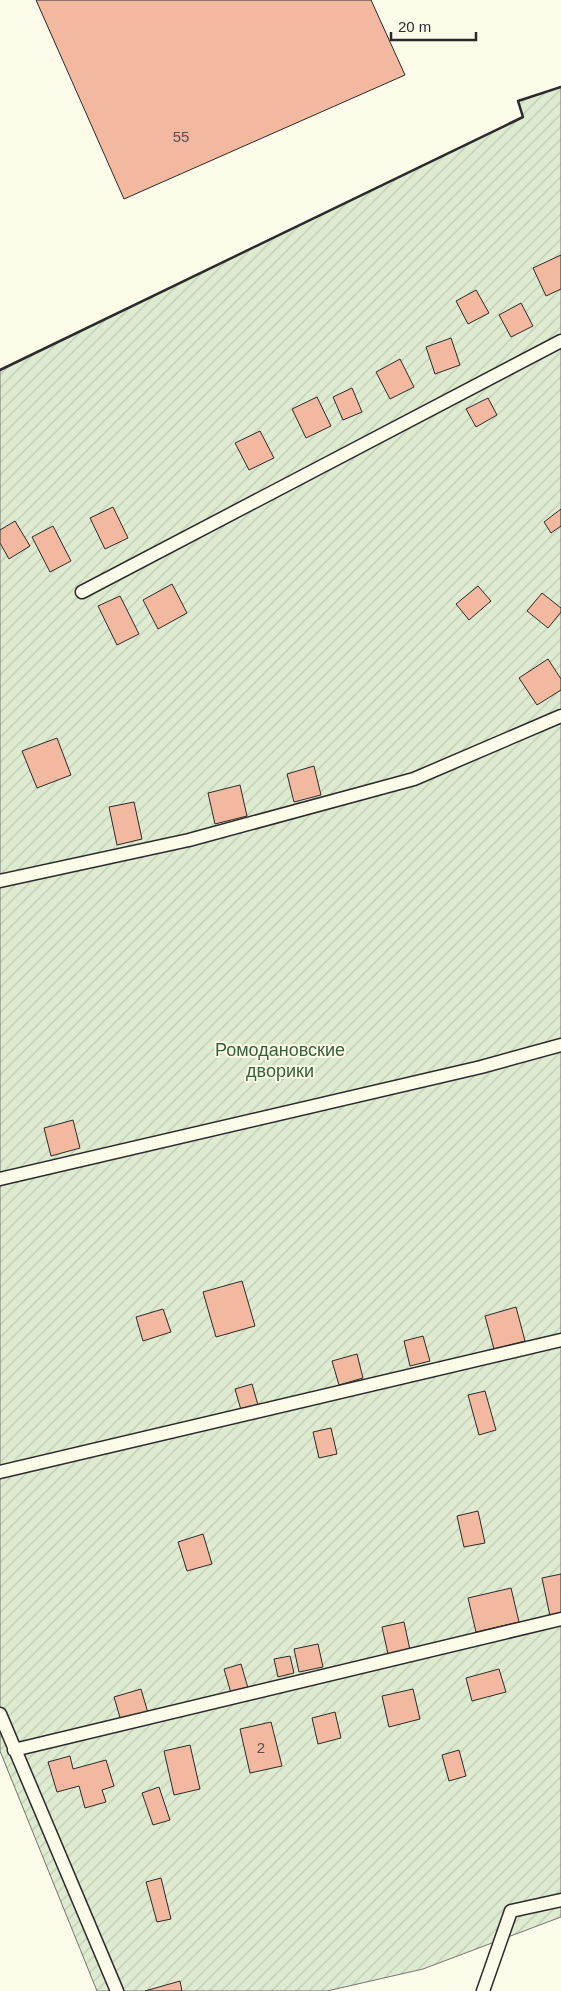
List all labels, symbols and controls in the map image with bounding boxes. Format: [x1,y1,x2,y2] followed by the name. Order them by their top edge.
[391,10,476,42] scale bar
[398,18,431,35] text: 20 m
[173,128,189,145] house number: 55
[215,1040,345,1081] park label: Ромодановские дворики
[257,1739,265,1756] house number: 2

